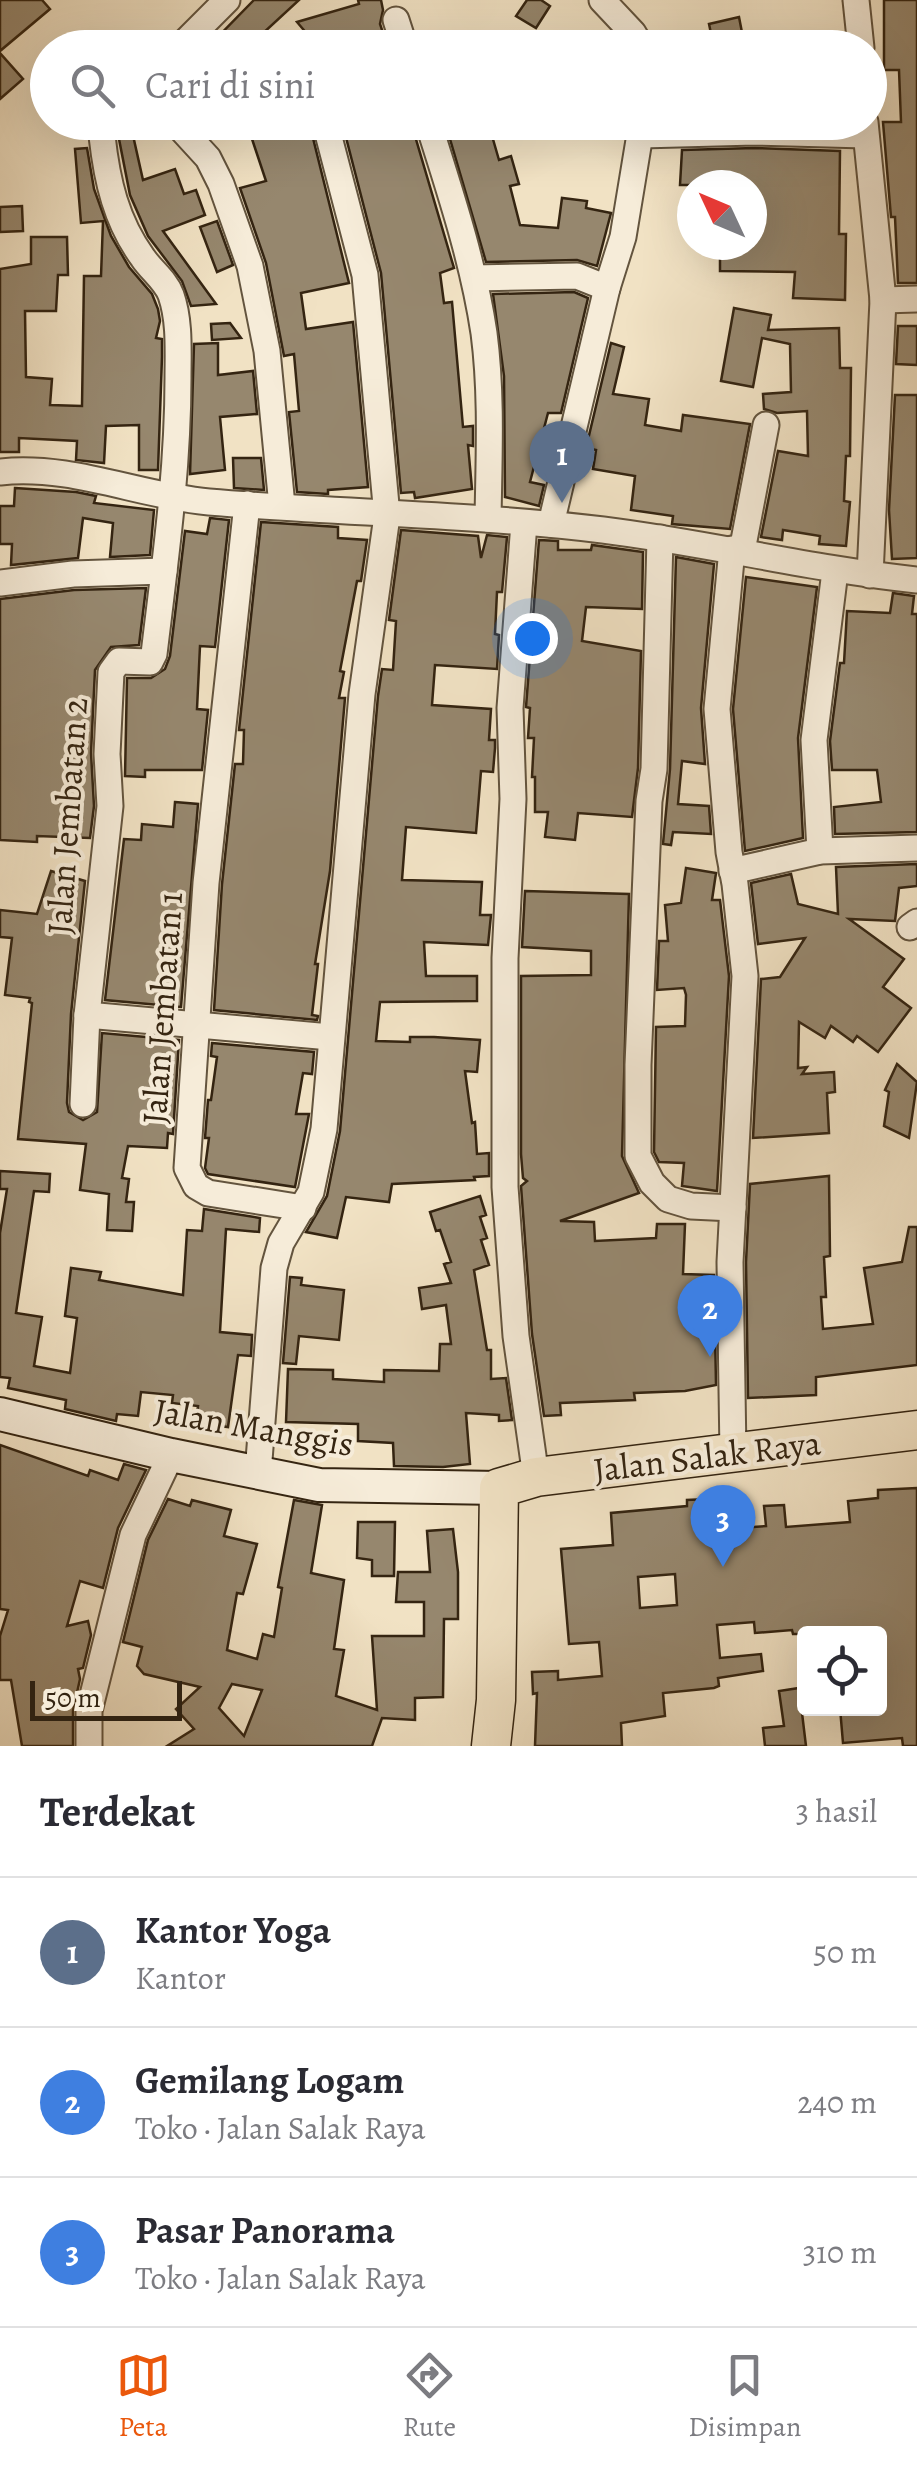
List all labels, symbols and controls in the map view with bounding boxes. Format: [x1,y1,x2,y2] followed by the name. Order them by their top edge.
[30,30,887,140] search box
[65,58,120,113] icon: search
[145,59,315,111] text: Cari di sini
[677,170,767,260] north arrow
[530,420,594,503] pin: 1
[507,613,558,664] your location
[35,696,99,936] street label: Jalan Jembatan 2
[130,890,194,1126] street label: Jalan Jembatan 1
[678,1274,742,1357] pin: 2
[151,1386,357,1468] street label: Jalan Manggis
[591,1418,824,1494] street label: Jalan Salak Raya
[690,1484,756,1567] pin: 3
[797,1626,887,1716] map controls
[797,1626,887,1716] button: locate
[30,1676,182,1720] scale bar
[45,1679,101,1717] text: 50 m
[40,1783,195,1840] text: Terdekat
[796,1789,877,1833] text: 3 hasil
[135,1904,331,1956] text: Kantor Yoga
[67,1930,78,1974] text: 1
[813,1930,877,1974] text: 50 m
[135,1956,226,2000] text: Kantor
[135,2054,404,2106] text: Gemilang Logam
[65,2080,80,2124] text: 2
[797,2080,877,2124] text: 240 m
[135,2106,426,2150] text: Toko · Jalan Salak Raya
[135,2204,395,2256] text: Pasar Panorama
[66,2230,79,2274] text: 3
[803,2230,877,2274] text: 310 m
[135,2256,426,2300] text: Toko · Jalan Salak Raya
[116,2348,171,2446] tab: Peta
[402,2348,457,2446] tab: Rute
[688,2348,801,2446] tab: Disimpan

